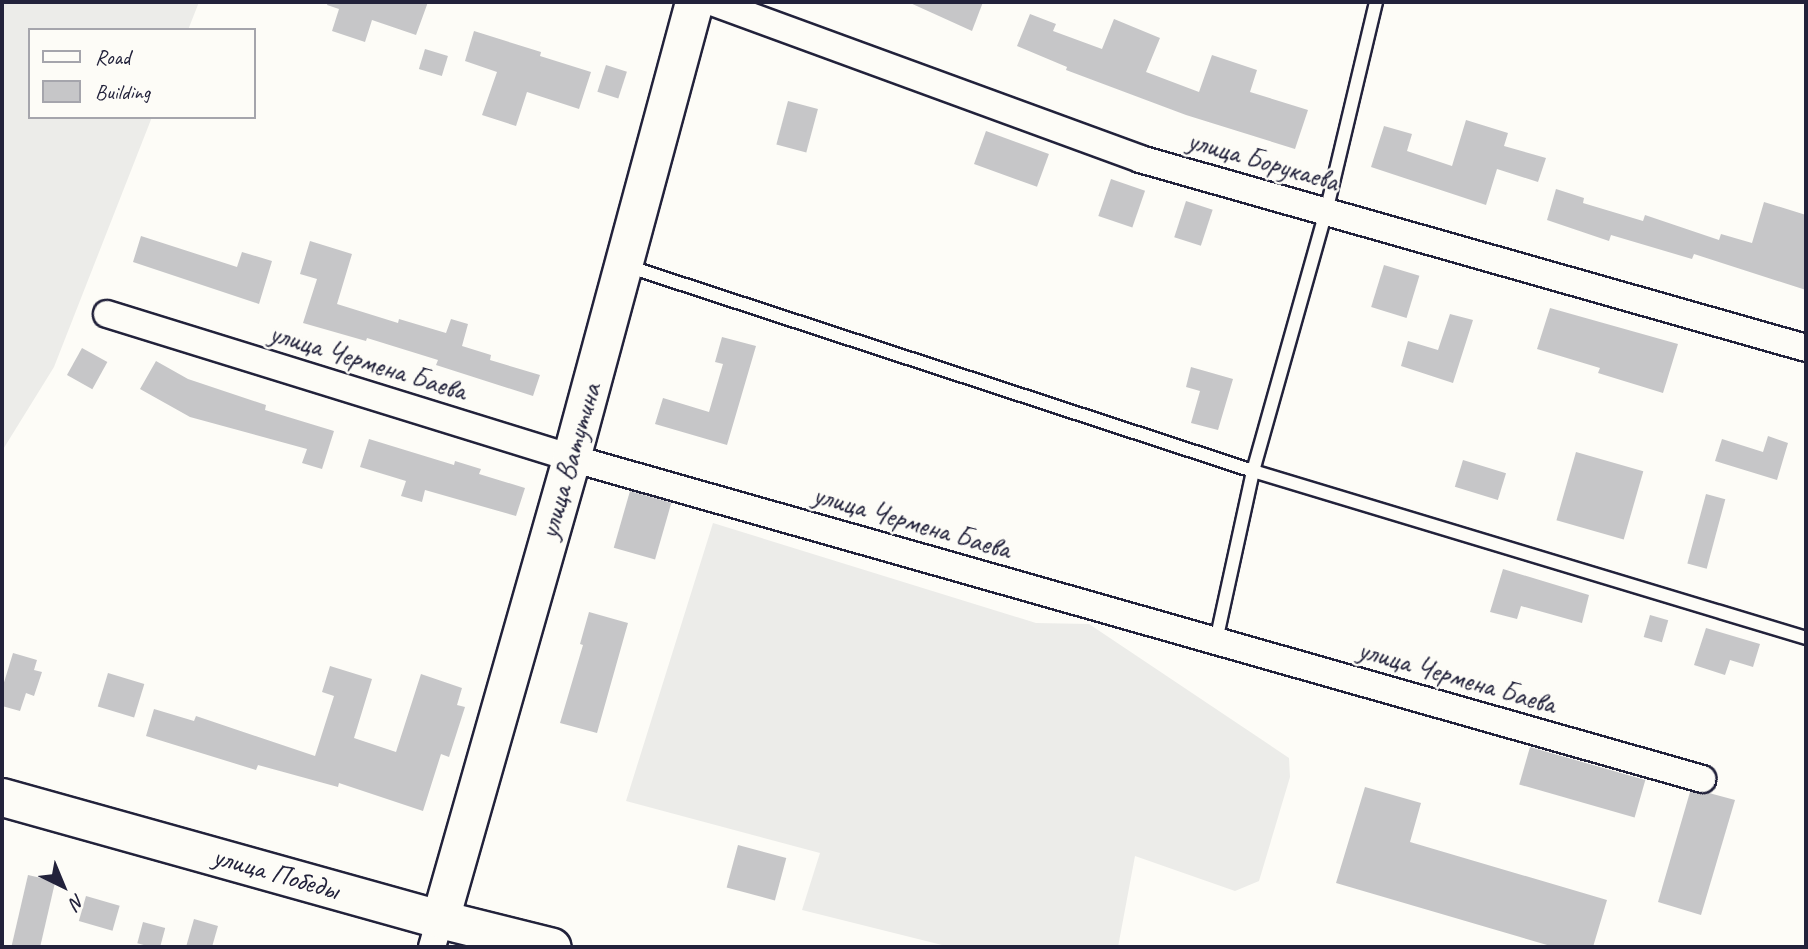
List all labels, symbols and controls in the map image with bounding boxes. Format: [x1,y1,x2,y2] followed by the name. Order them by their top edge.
[28,28,256,119] legend
[95,44,130,70] text: Road
[95,79,150,105] text: Building
[1184,123,1342,199] street label: улица Борукаева
[265,316,471,408] street label: улица Чермена Баева
[532,379,608,543] street label: улица Ватутина
[809,478,1015,566] street label: улица Чермена Баева
[1354,633,1560,721] street label: улица Чермена Баева
[209,839,343,907] street label: улица Победы
[28,851,98,921] north arrow
[65,889,90,914] text: N

